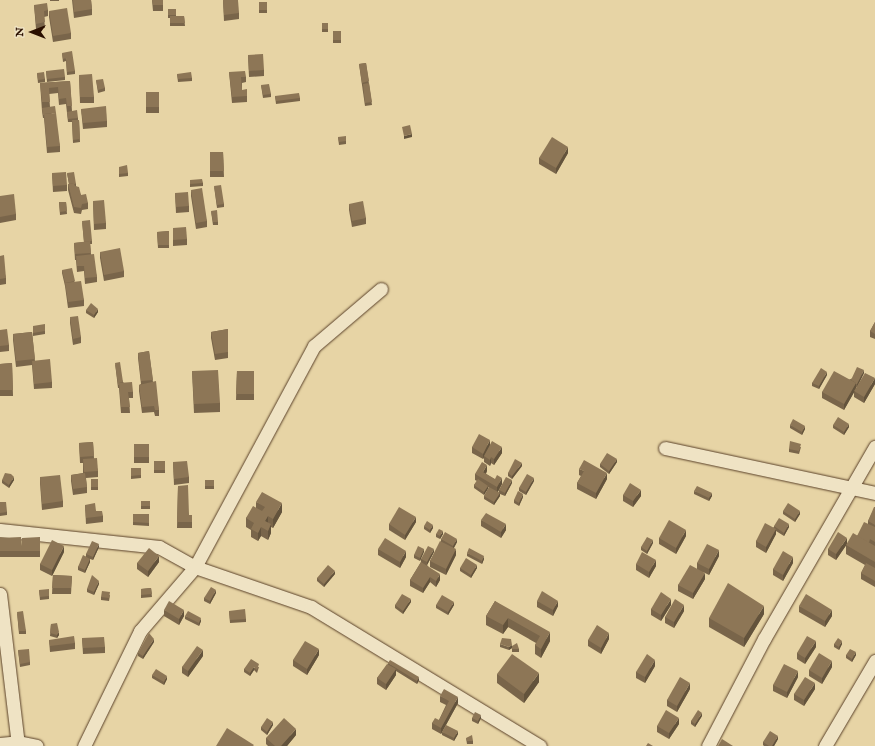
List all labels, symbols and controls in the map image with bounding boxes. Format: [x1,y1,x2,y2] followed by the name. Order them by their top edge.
[12,12,52,52] north arrow
[13,27,27,37] text: N

